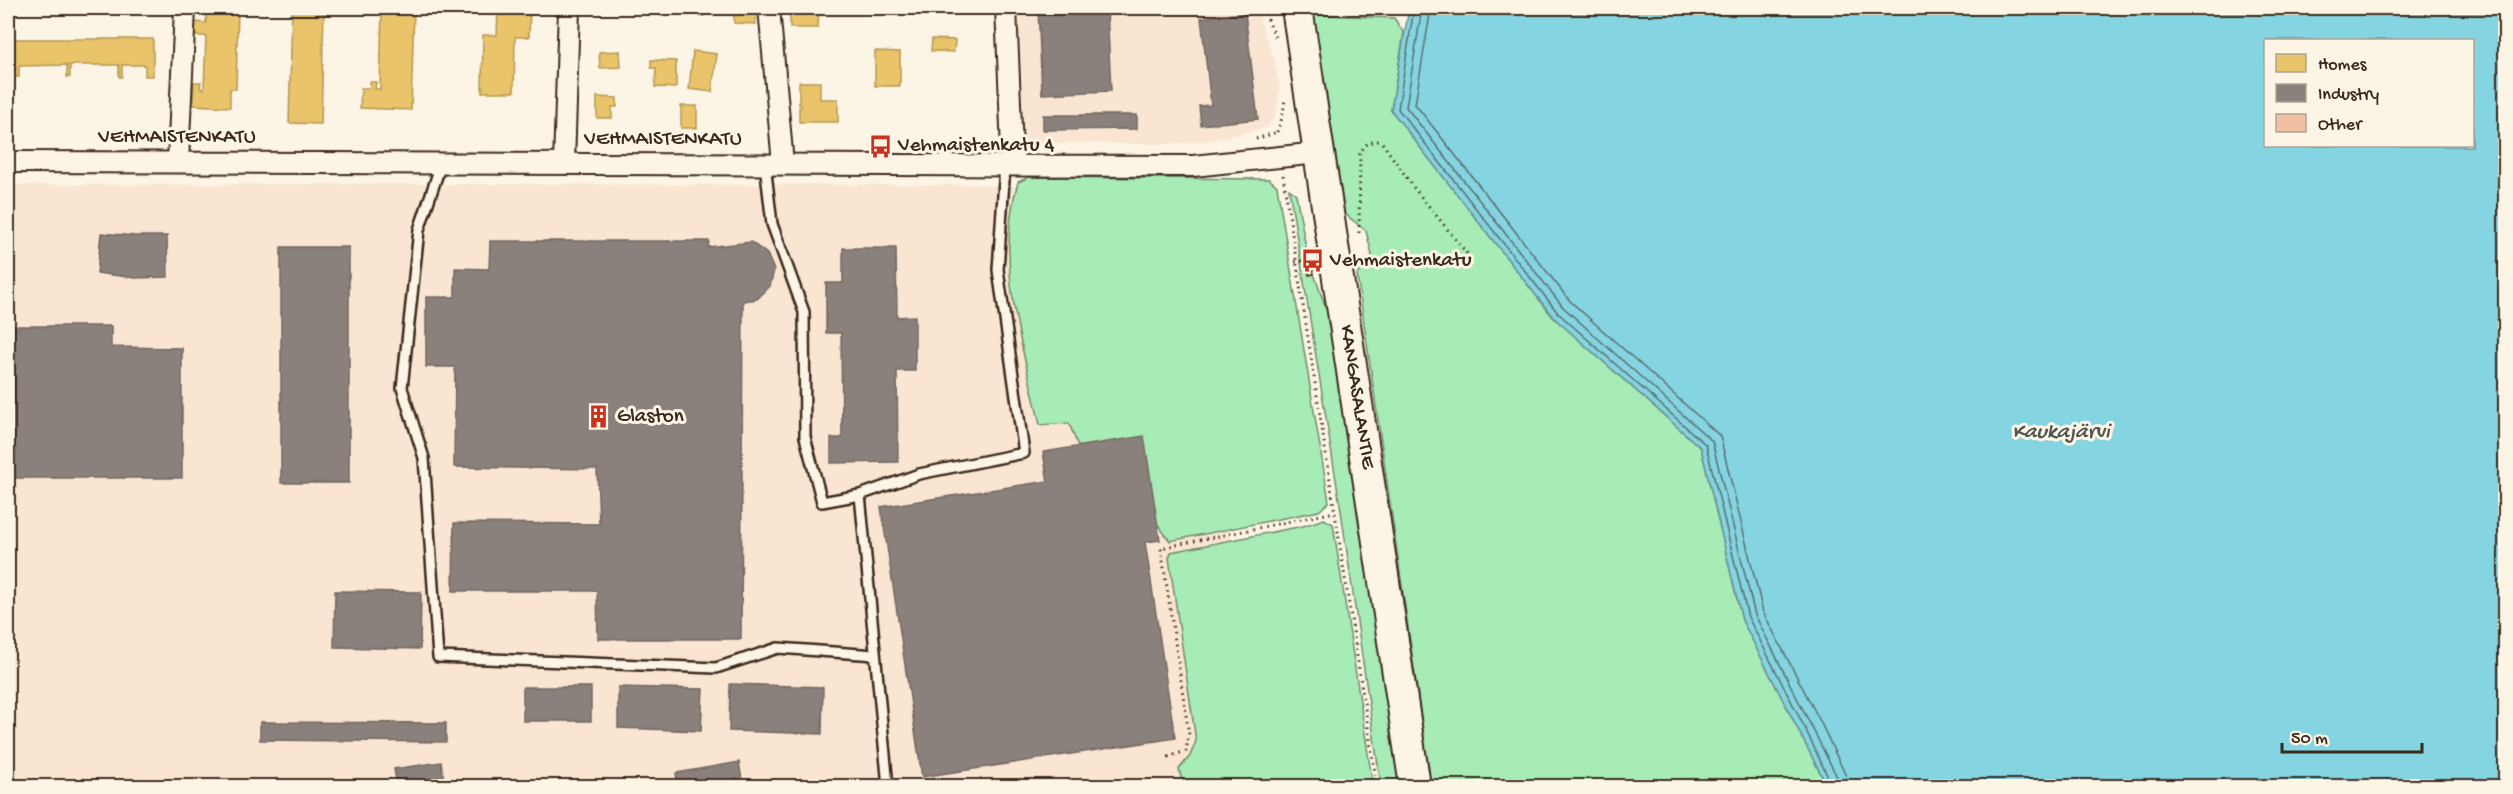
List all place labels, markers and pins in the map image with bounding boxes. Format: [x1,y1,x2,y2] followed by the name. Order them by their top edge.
[867,133,893,159] bus stop icon: Vehmaistenkatu 4
[897,134,1054,159] place label: Vehmaistenkatu 4
[1299,248,1325,274] bus stop icon: Vehmaistenkatu
[1329,249,1472,274] place label: Vehmaistenkatu
[586,404,612,430] building icon: Glaston
[617,405,684,430] place label: Glaston

